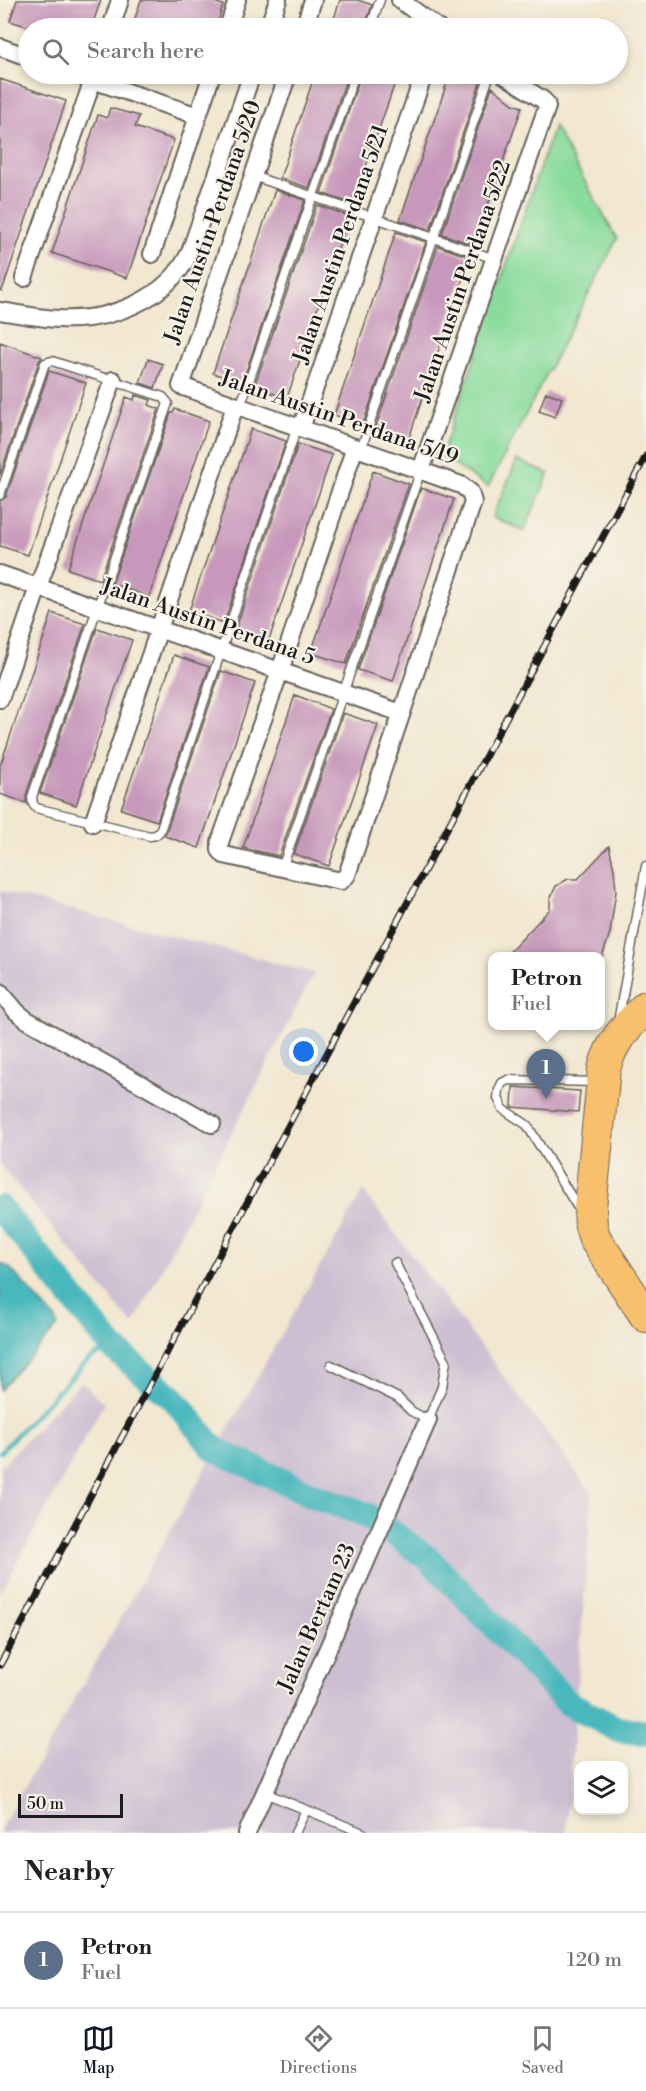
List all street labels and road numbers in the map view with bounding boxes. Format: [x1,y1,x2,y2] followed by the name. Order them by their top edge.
[158,97,267,348] street label: Jalan Austin Perdana 5/20
[287,121,395,368] street label: Jalan Austin Perdana 5/21
[409,157,517,406] street label: Jalan Austin Perdana 5/22
[215,364,462,472] street label: Jalan Austin Perdana 5/19
[97,572,318,671] street label: Jalan Austin Perdana 5
[272,1539,362,1698] street label: Jalan Bertam 23

